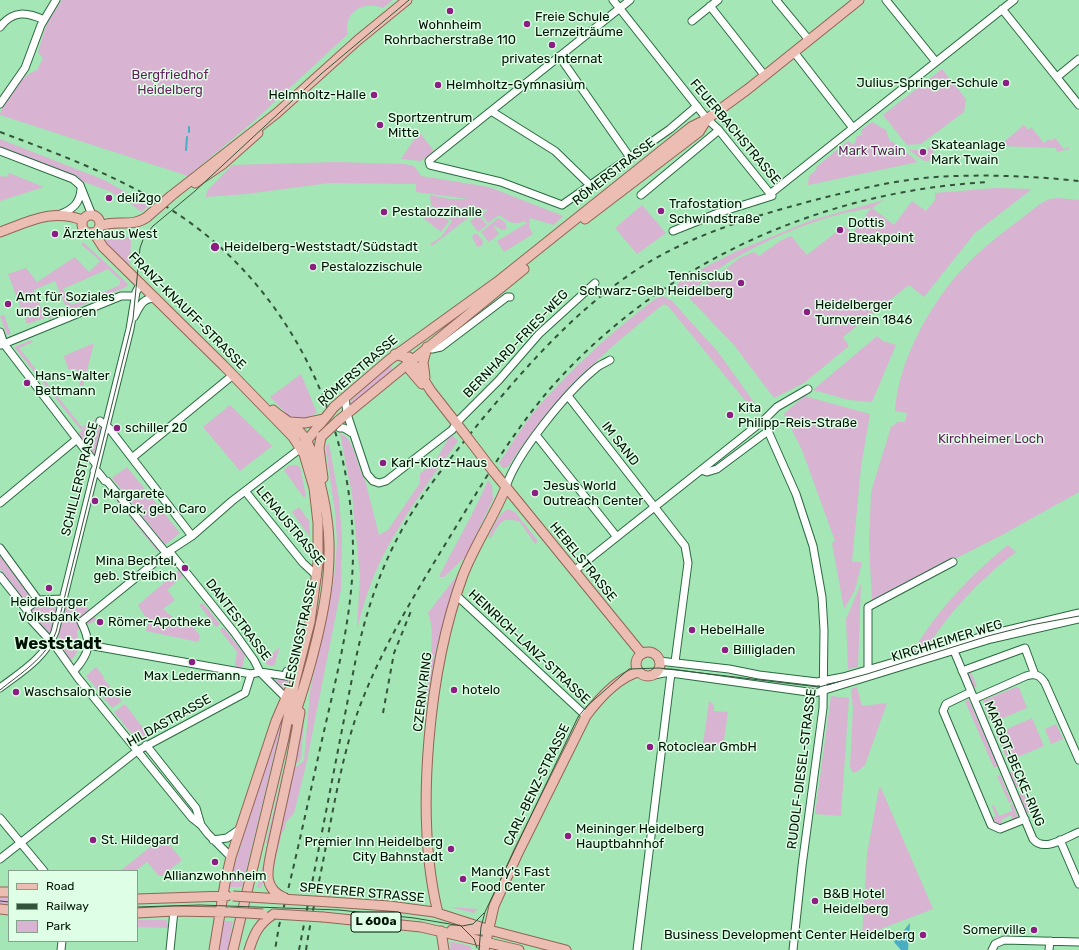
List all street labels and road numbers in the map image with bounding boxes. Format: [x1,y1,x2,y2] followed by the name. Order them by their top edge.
[686,76,784,188] street label: FEUERBACHSTRASSE
[570,135,658,209] street label: RÖMERSTRASSE
[125,249,249,373] street label: FRANZ-KNAUFF-STRASSE
[460,287,572,401] street label: BERNHARD-FRIES-WEG
[315,332,401,410] street label: RÖMERSTRASSE
[598,419,642,469] street label: IM SAND
[58,420,102,538] street label: SCHILLERSTRASSE
[252,483,328,569] street label: LENAUSTRASSE
[546,519,620,605] street label: HEBELSTRASSE
[202,576,274,664] street label: DANTESTRASSE
[281,579,321,689] street label: LESSINGSTRASSE
[465,586,593,708] street label: HEINRICH-LANZ-STRASSE
[890,617,1004,665] street label: KIRCHHEIMER WEG
[410,651,436,733] street label: CZERNYRING
[784,688,820,850] street label: RUDOLF-DIESEL-STRASSE
[124,691,214,751] street label: HILDASTRASSE
[981,699,1047,829] street label: MARGOT-BECKE-RING
[501,721,573,849] street label: CARL-BENZ-STRASSE
[299,880,425,906] street label: SPEYERER STRASSE
[351,912,401,932] road number: L 600a

